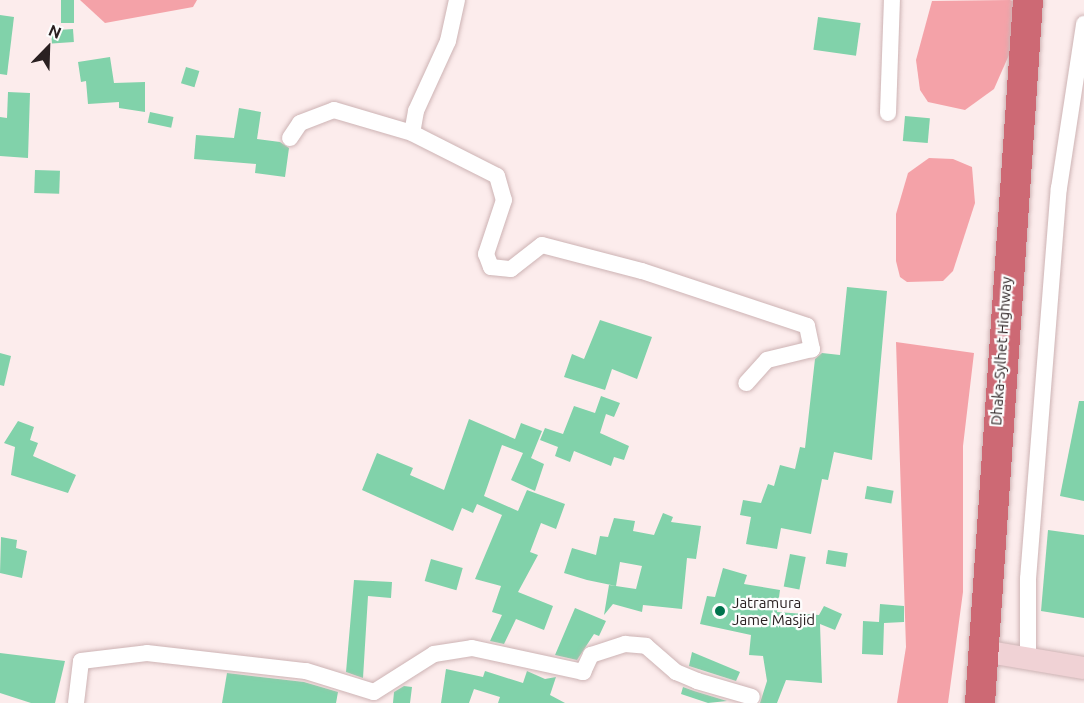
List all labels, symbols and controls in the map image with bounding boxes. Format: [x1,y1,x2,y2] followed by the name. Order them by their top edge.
[18,18,78,78] north arrow
[46,21,64,42] text: N
[987,276,1015,426] street label: Dhaka-Sylhet Highway
[732,593,815,628] place label: Jatramura Jame Masjid
[713,604,727,618] marker: Jatramura Jame Masjid

